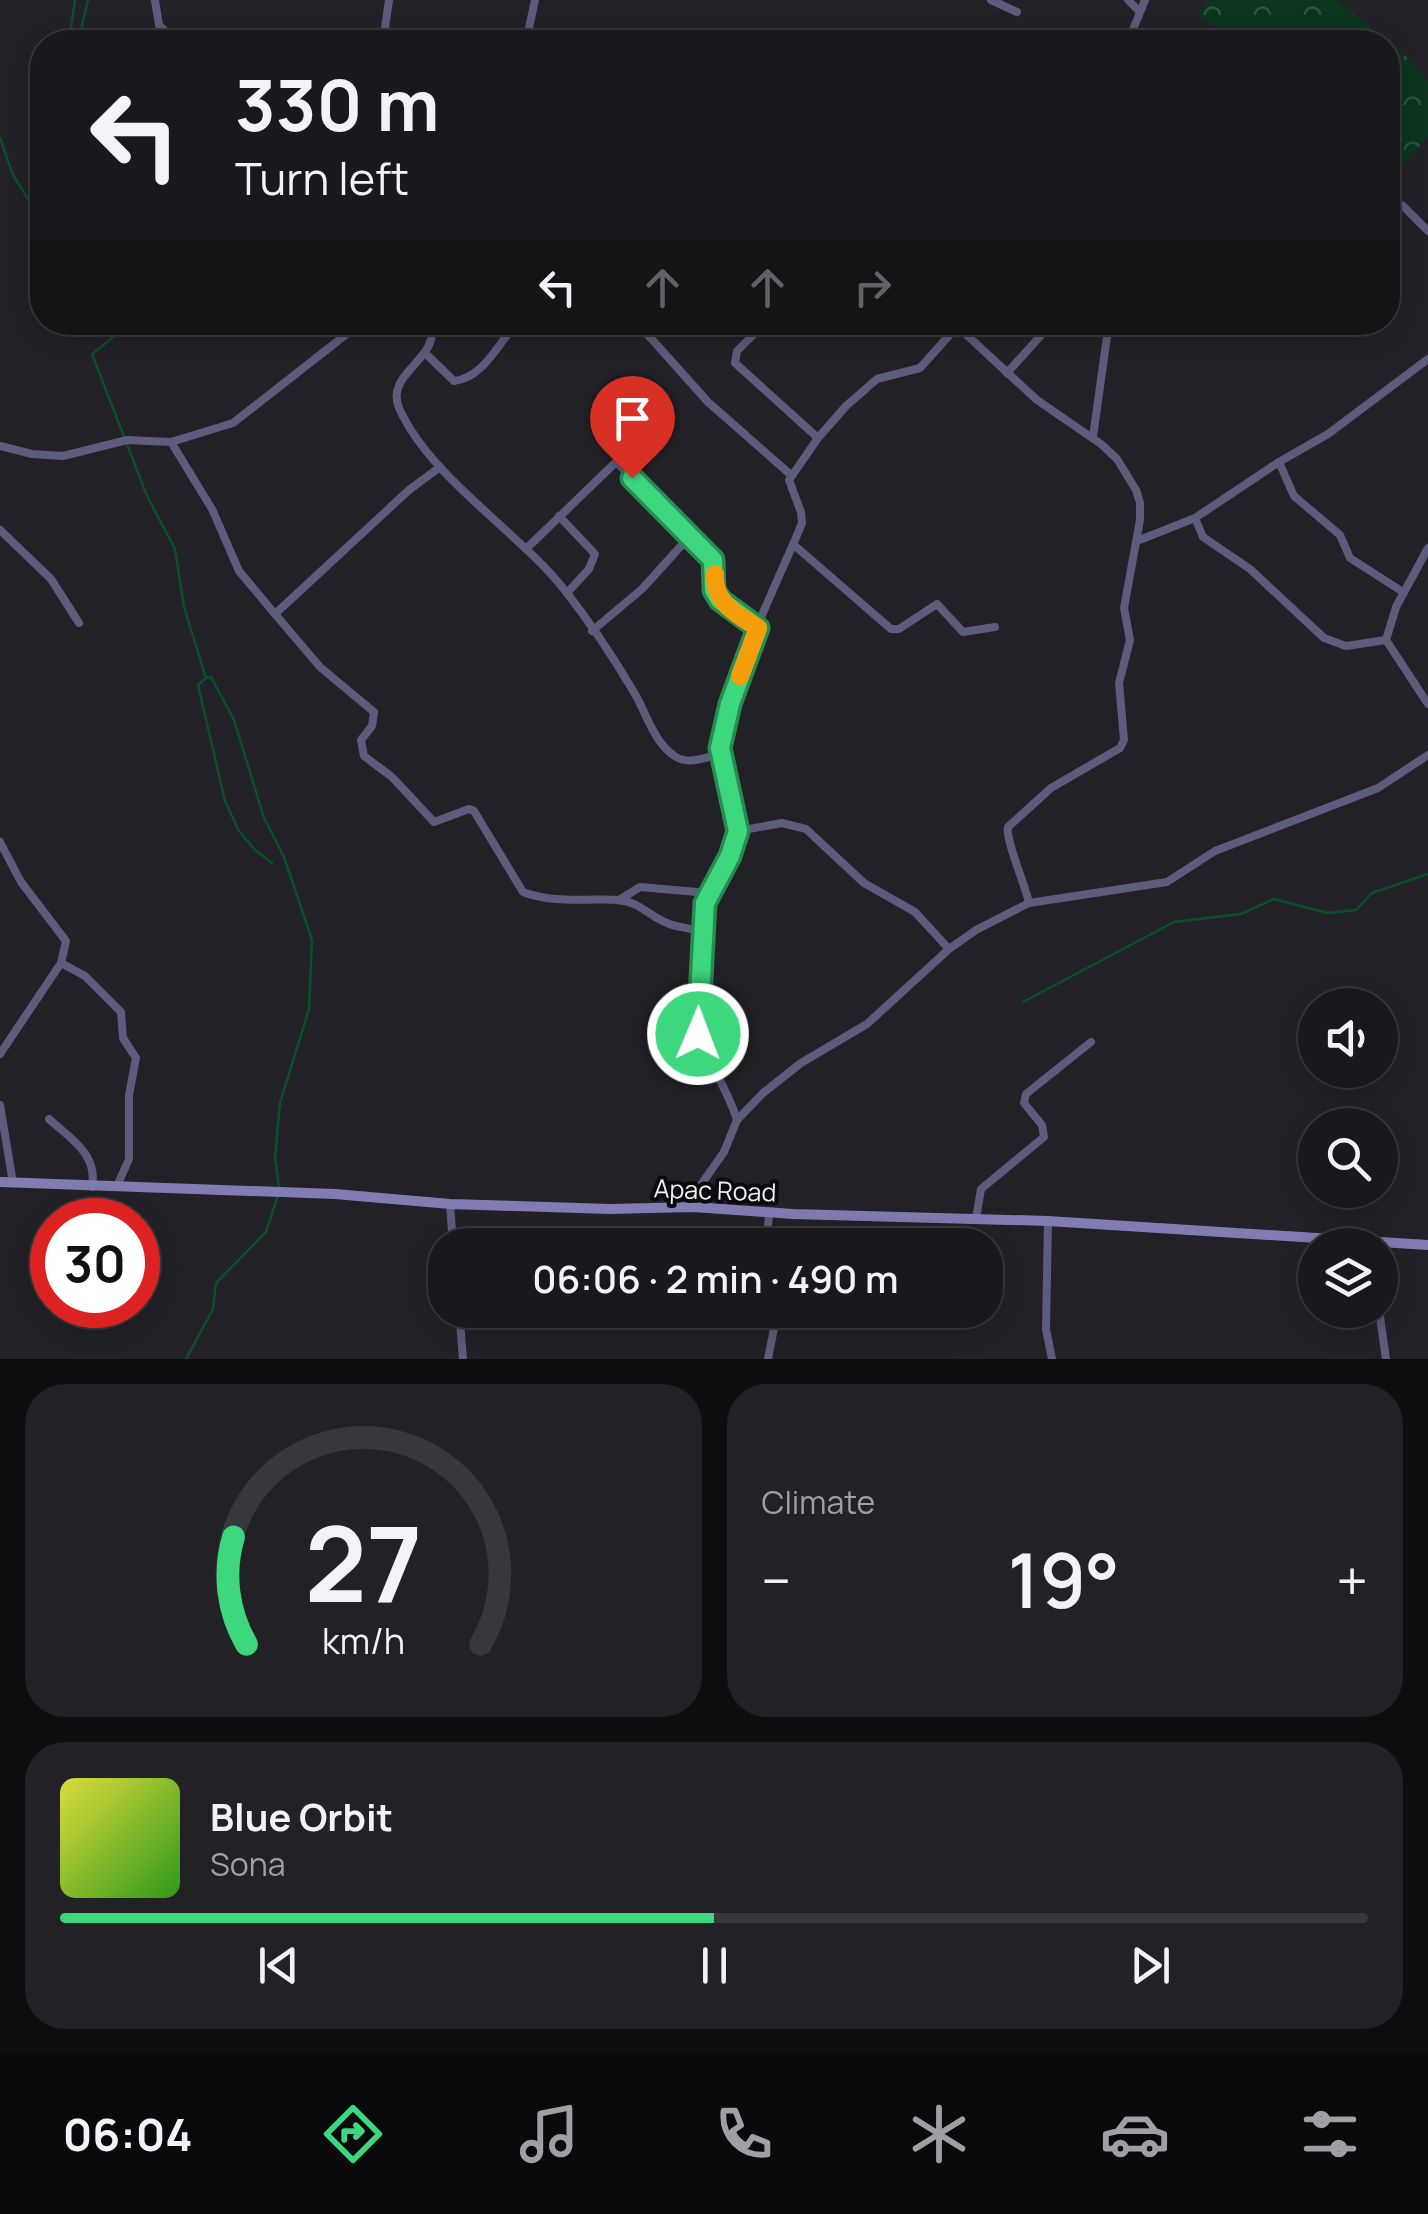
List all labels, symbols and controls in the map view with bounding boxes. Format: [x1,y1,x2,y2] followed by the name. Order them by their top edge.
[235,56,439,152] text: 330 m
[70,70,200,200] icon: left
[235,147,409,209] text: Turn left
[530,260,585,315] icon: left
[635,260,690,315] icon: ahead
[740,260,795,315] icon: ahead
[845,260,900,315] icon: right
[590,376,675,479] pin
[605,391,660,446] icon: arrive
[646,982,750,1086] position arrow
[1298,988,1398,1328] map controls
[1298,988,1398,1088] button: sound
[1298,1108,1398,1208] button: search
[653,1170,777,1210] street label: Apac Road
[30,1198,160,1328] speed limit sign: 30
[1298,1228,1398,1328] button: layers
[532,1252,899,1304] text: 06:06 · 2 min · 490 m
[762,1480,875,1524] text: Climate
[305,1491,422,1633] text: 27
[1008,1528,1120,1631] text: 19°
[762,1542,791,1618] text: −
[1336,1542,1368,1618] text: +
[322,1616,405,1665] text: km/h
[210,1790,393,1842] text: Blue Orbit
[210,1842,285,1886] text: Sona
[251,1938,306,1993] icon: previous
[687,1938,742,1993] icon: pause
[1123,1938,1178,1993] icon: next
[318,2099,388,2169] icon: directions
[514,2099,584,2169] icon: music
[709,2099,779,2169] icon: phone
[904,2099,974,2169] icon: climate
[1100,2099,1170,2169] icon: car
[1295,2099,1365,2169] icon: filters
[63,2103,193,2165] text: 06:04

